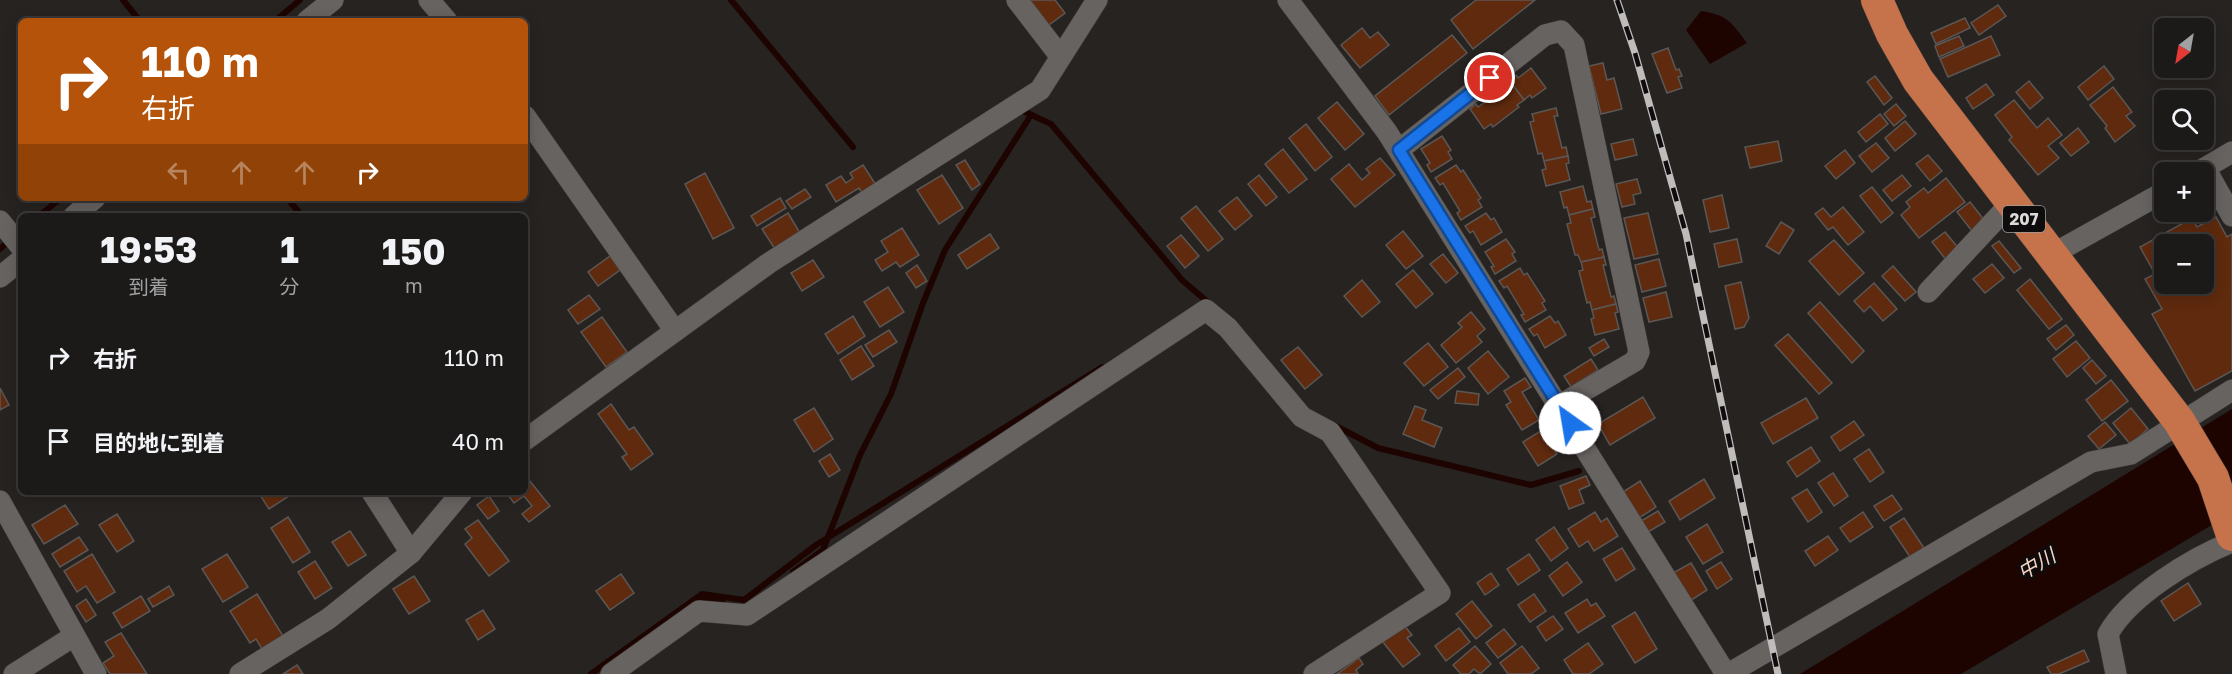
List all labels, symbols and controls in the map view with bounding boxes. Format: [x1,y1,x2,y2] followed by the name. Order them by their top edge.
[2154,18,2214,78] north arrow
[2154,18,2214,294] map controls
[141,36,259,86] text: 110 m
[42,42,120,120] icon: right
[1464,52,1515,103] pin
[1473,61,1506,94] icon: arrive
[2154,90,2214,150] button: search
[141,92,195,124] text: 右折
[162,156,195,189] icon: left
[225,156,258,189] icon: ahead
[288,156,321,189] icon: ahead
[351,156,384,189] icon: right
[2154,162,2214,222] button: +
[2003,206,2045,232] road number: 207
[100,228,197,271] text: 19:53
[280,228,299,271] text: 1
[382,230,446,273] text: 150
[2154,234,2214,294] button: −
[405,273,423,297] text: m
[129,274,169,298] text: 到着
[279,274,299,298] text: 分
[42,341,75,374] icon: right
[444,344,504,371] text: 110 m
[93,345,137,372] text: 右折
[1538,391,1602,455] position arrow
[42,425,75,458] icon: arrive
[452,428,504,455] text: 40 m
[93,429,225,456] text: 目的地に到着
[2013,542,2061,583] water label: 中川

